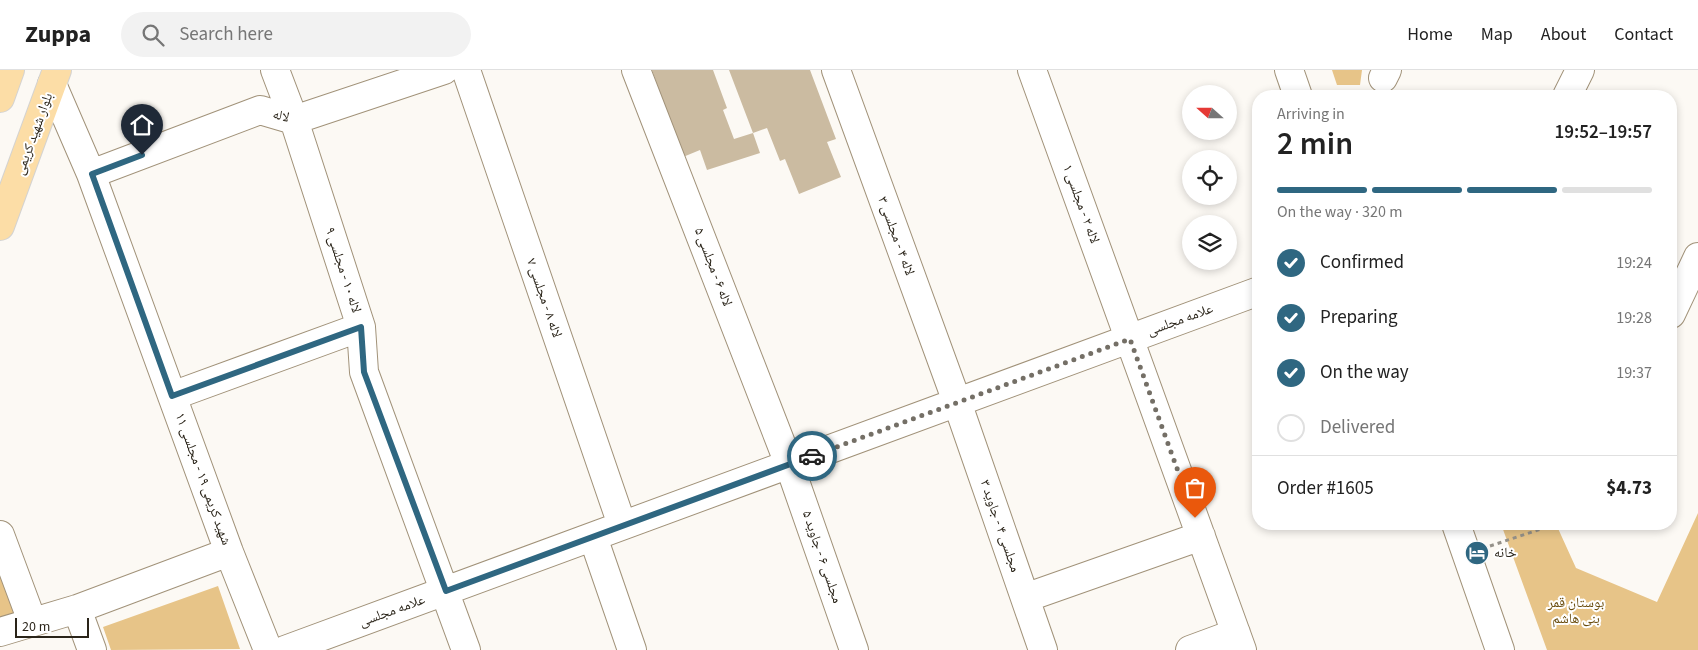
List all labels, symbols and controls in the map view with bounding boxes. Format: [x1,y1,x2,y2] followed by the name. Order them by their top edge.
[121,12,471,57] search box
[25,17,91,52] text: Zuppa
[139,21,167,49] icon: search
[179,21,273,48] text: Search here
[1407,22,1453,47] text: Home
[1481,22,1513,47] text: Map
[1541,22,1586,47] text: About
[1614,22,1673,47] text: Contact
[1182,85,1238,140] north arrow
[1182,85,1237,270] map controls
[10,90,58,178] street label: بلوار شهید کریمی
[1277,103,1345,125] text: Arriving in
[121,104,163,155] pin
[270,104,292,128] street label: لاله
[128,111,156,139] icon: home
[1554,119,1652,146] text: 19:52–19:57
[1277,121,1353,167] text: 2 min
[1182,150,1237,205] button: locate
[1057,162,1105,246] street label: لاله ۲ - مجلسی ۱
[872,194,920,278] street label: لاله ۴ - مجلسی ۳
[1277,201,1402,223] text: On the way · 320 m
[1182,215,1237,270] button: layers
[320,225,366,315] street label: لاله ۱۰ - مجلسی ۹
[689,225,737,309] street label: لاله ۶ - مجلسی ۵
[1277,249,1305,277] icon: check
[1320,249,1404,276] text: Confirmed
[1616,252,1652,274] text: 19:24
[521,256,567,340] street label: لاله ۸ - مجلسی ۷
[1144,299,1216,341] street label: علامه مجلسی
[1277,304,1305,332] icon: check
[1320,304,1398,331] text: Preparing
[1616,307,1652,329] text: 19:28
[1277,359,1305,387] icon: check
[1320,359,1409,386] text: On the way
[1616,362,1652,384] text: 19:37
[170,410,236,548] street label: شهید کریمی ۱۹ - مجلسی ۱۱
[1320,414,1395,441] text: Delivered
[787,431,837,481] courier
[798,442,826,470] icon: car
[1174,467,1216,518] pin
[1181,474,1209,502] icon: bag
[1277,475,1374,502] text: Order #1605
[1606,475,1652,502] text: $4.73
[975,477,1025,575] street label: مجلسی ۴ - جاوید ۳
[797,508,847,606] street label: مجلسی ۶ - جاوید ۵
[1464,540,1490,566] hotel icon: خانه
[1494,543,1517,563] place label: خانه
[356,590,428,632] street label: علامه مجلسی
[1547,593,1604,629] park label: بوستان قمر بنی هاشم
[15,615,89,638] scale bar
[22,617,50,637] text: 20 m

